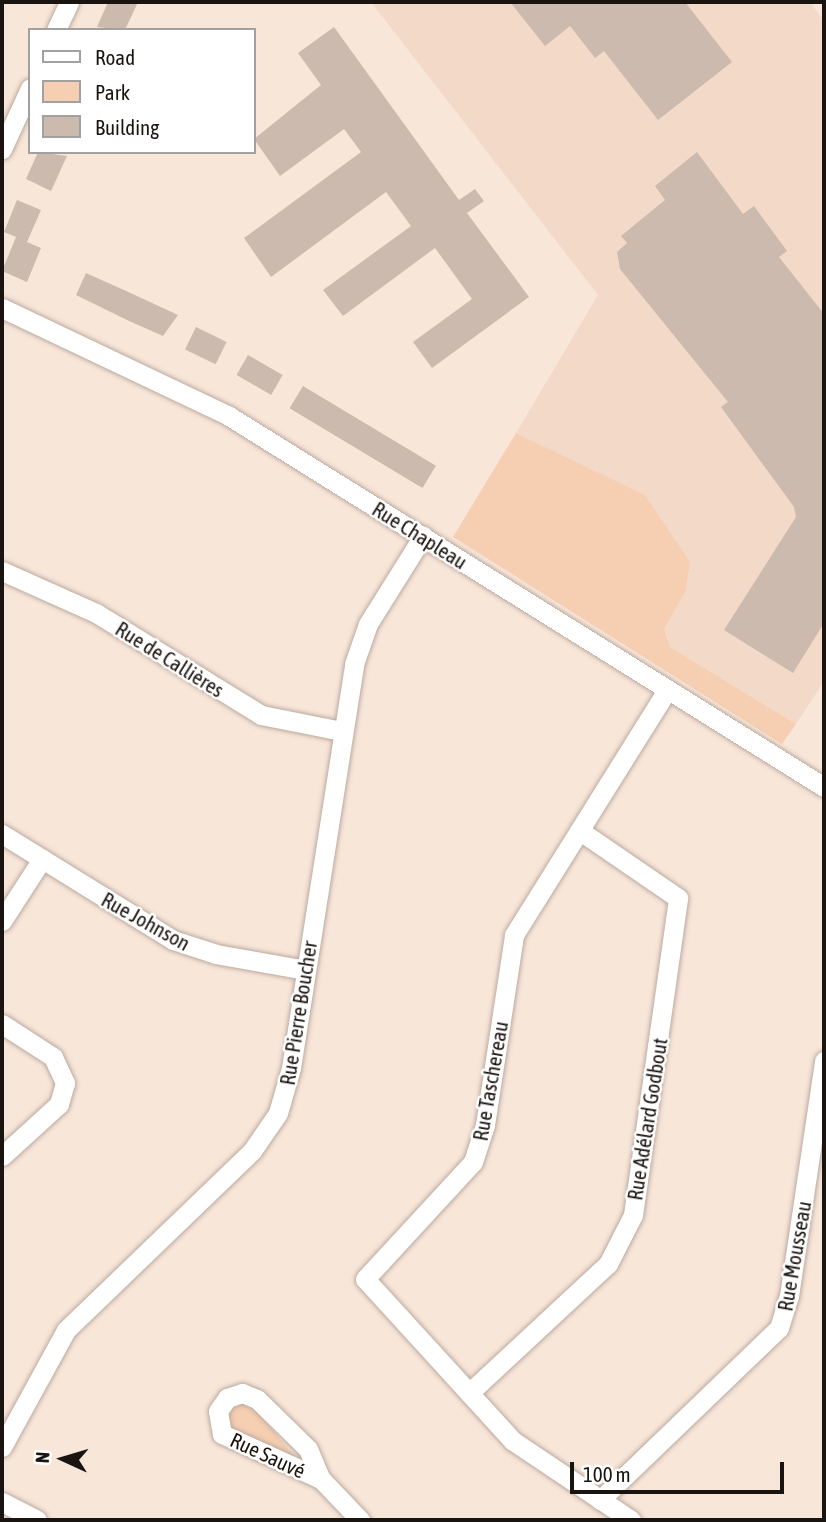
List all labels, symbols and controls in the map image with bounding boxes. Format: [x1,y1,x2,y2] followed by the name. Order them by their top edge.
[28,28,256,154] legend
[95,45,135,69] text: Road
[95,80,130,104] text: Park
[95,115,159,139] text: Building
[368,496,472,574] street label: Rue Chapleau
[111,616,229,702] street label: Rue de Callières
[97,886,195,956] street label: Rue Johnson
[274,939,322,1087] street label: Rue Pierre Boucher
[467,1019,513,1143] street label: Rue Taschereau
[622,1036,672,1202] street label: Rue Adélard Godbout
[772,1199,816,1313] street label: Rue Mousseau
[28,1424,98,1494] north arrow
[227,1427,309,1483] street label: Rue Sauvé
[574,1448,788,1492] scale bar
[31,1451,53,1464] text: N
[583,1462,631,1486] text: 100 m

